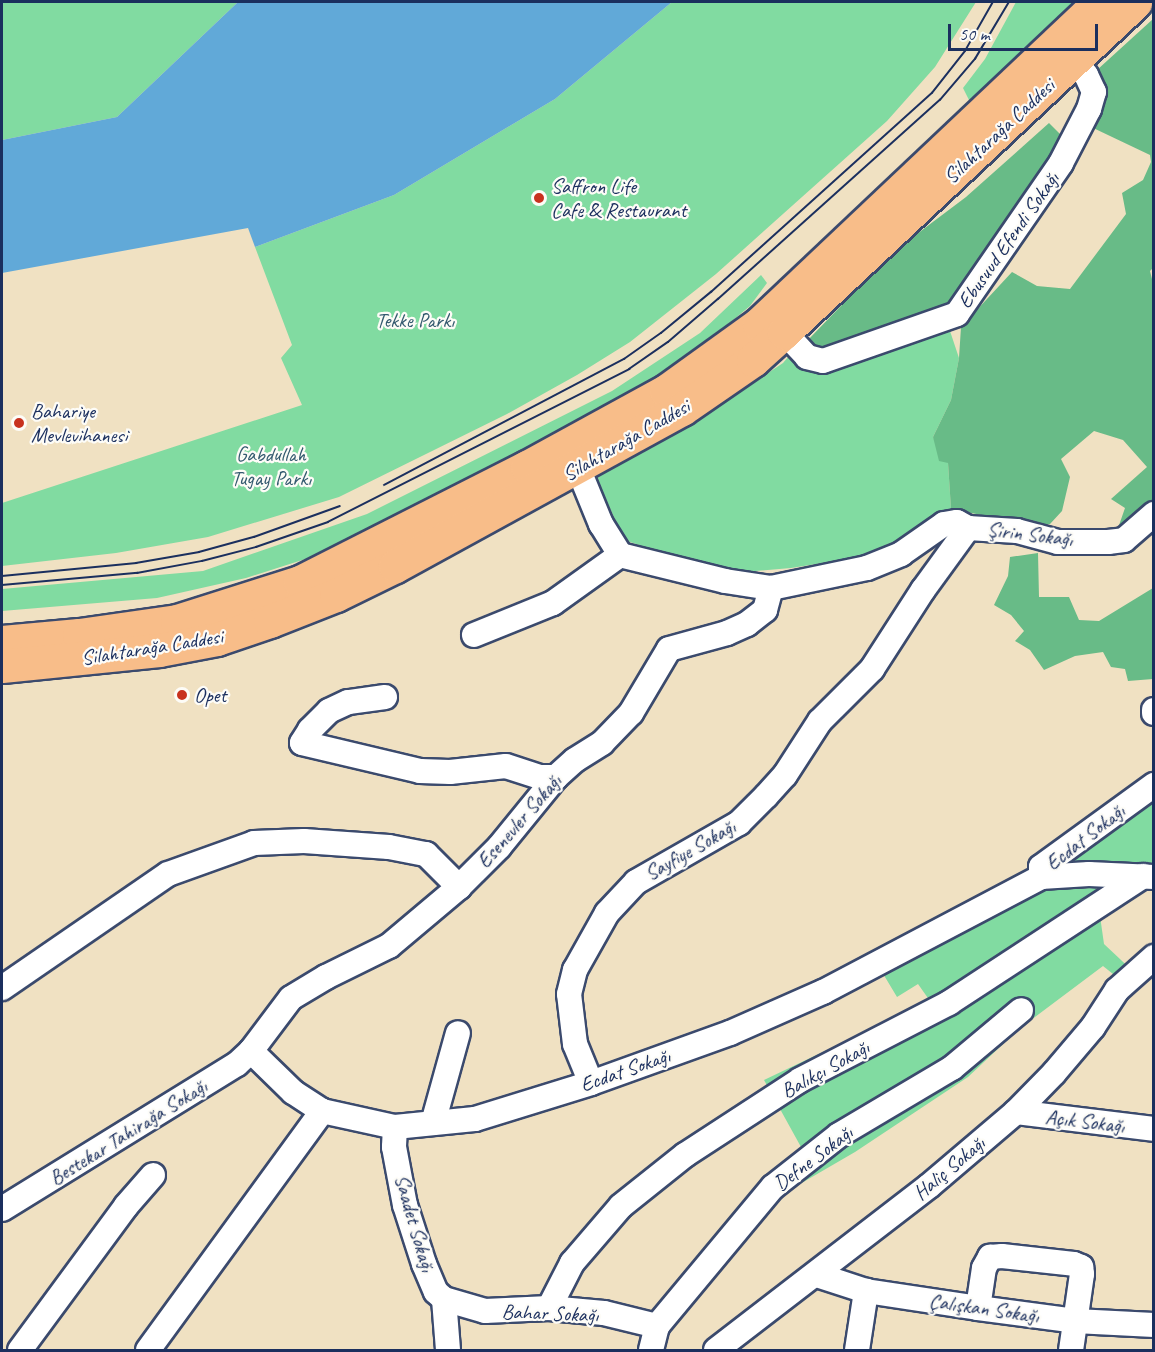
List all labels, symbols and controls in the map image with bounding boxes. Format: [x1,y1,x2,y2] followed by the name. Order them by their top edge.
[951,12,1101,50] scale bar
[959,23,990,45] text: 50 m
[938,73,1060,189] street label: Silahtarağa Caddesi
[952,167,1064,313] street label: Ebusuud Efendi Sokağı
[551,173,686,223] place label: Saffron Life Cafe & Restaurant
[532,191,546,205] marker: Saffron Life Cafe & Restaurant
[375,307,455,333] park label: Tekke Parkı
[558,393,694,487] street label: Silahtarağa Caddesi
[31,398,127,448] place label: Bahariye Mevlevihanesi
[12,416,26,430] marker: Bahariye Mevlevihanesi
[231,441,311,491] park label: Gabdullah Tugay Parkı
[986,516,1074,552] street label: Şirin Sokağı
[79,623,225,671] street label: Silahtarağa Caddesi
[194,682,226,708] place label: Opet
[175,688,189,702] marker: Opet
[471,769,567,873] street label: Esenevler Sokağı
[1041,798,1129,876] street label: Ecdat Sokağı
[641,814,739,886] street label: Sayfiye Sokağı
[777,1035,873,1103] street label: Balıkçı Sokağı
[577,1043,673,1097] street label: Ecdat Sokağı
[45,1073,211,1191] street label: Bestekar Tahirağa Sokağı
[1044,1104,1126,1138] street label: Açık Sokağı
[769,1120,857,1196] street label: Defne Sokağı
[908,1131,990,1205] street label: Haliç Sokağı
[389,1172,441,1274] street label: Saadet Sokağı
[928,1288,1040,1328] street label: Çalışkan Sokağı
[502,1299,598,1327] street label: Bahar Sokağı

